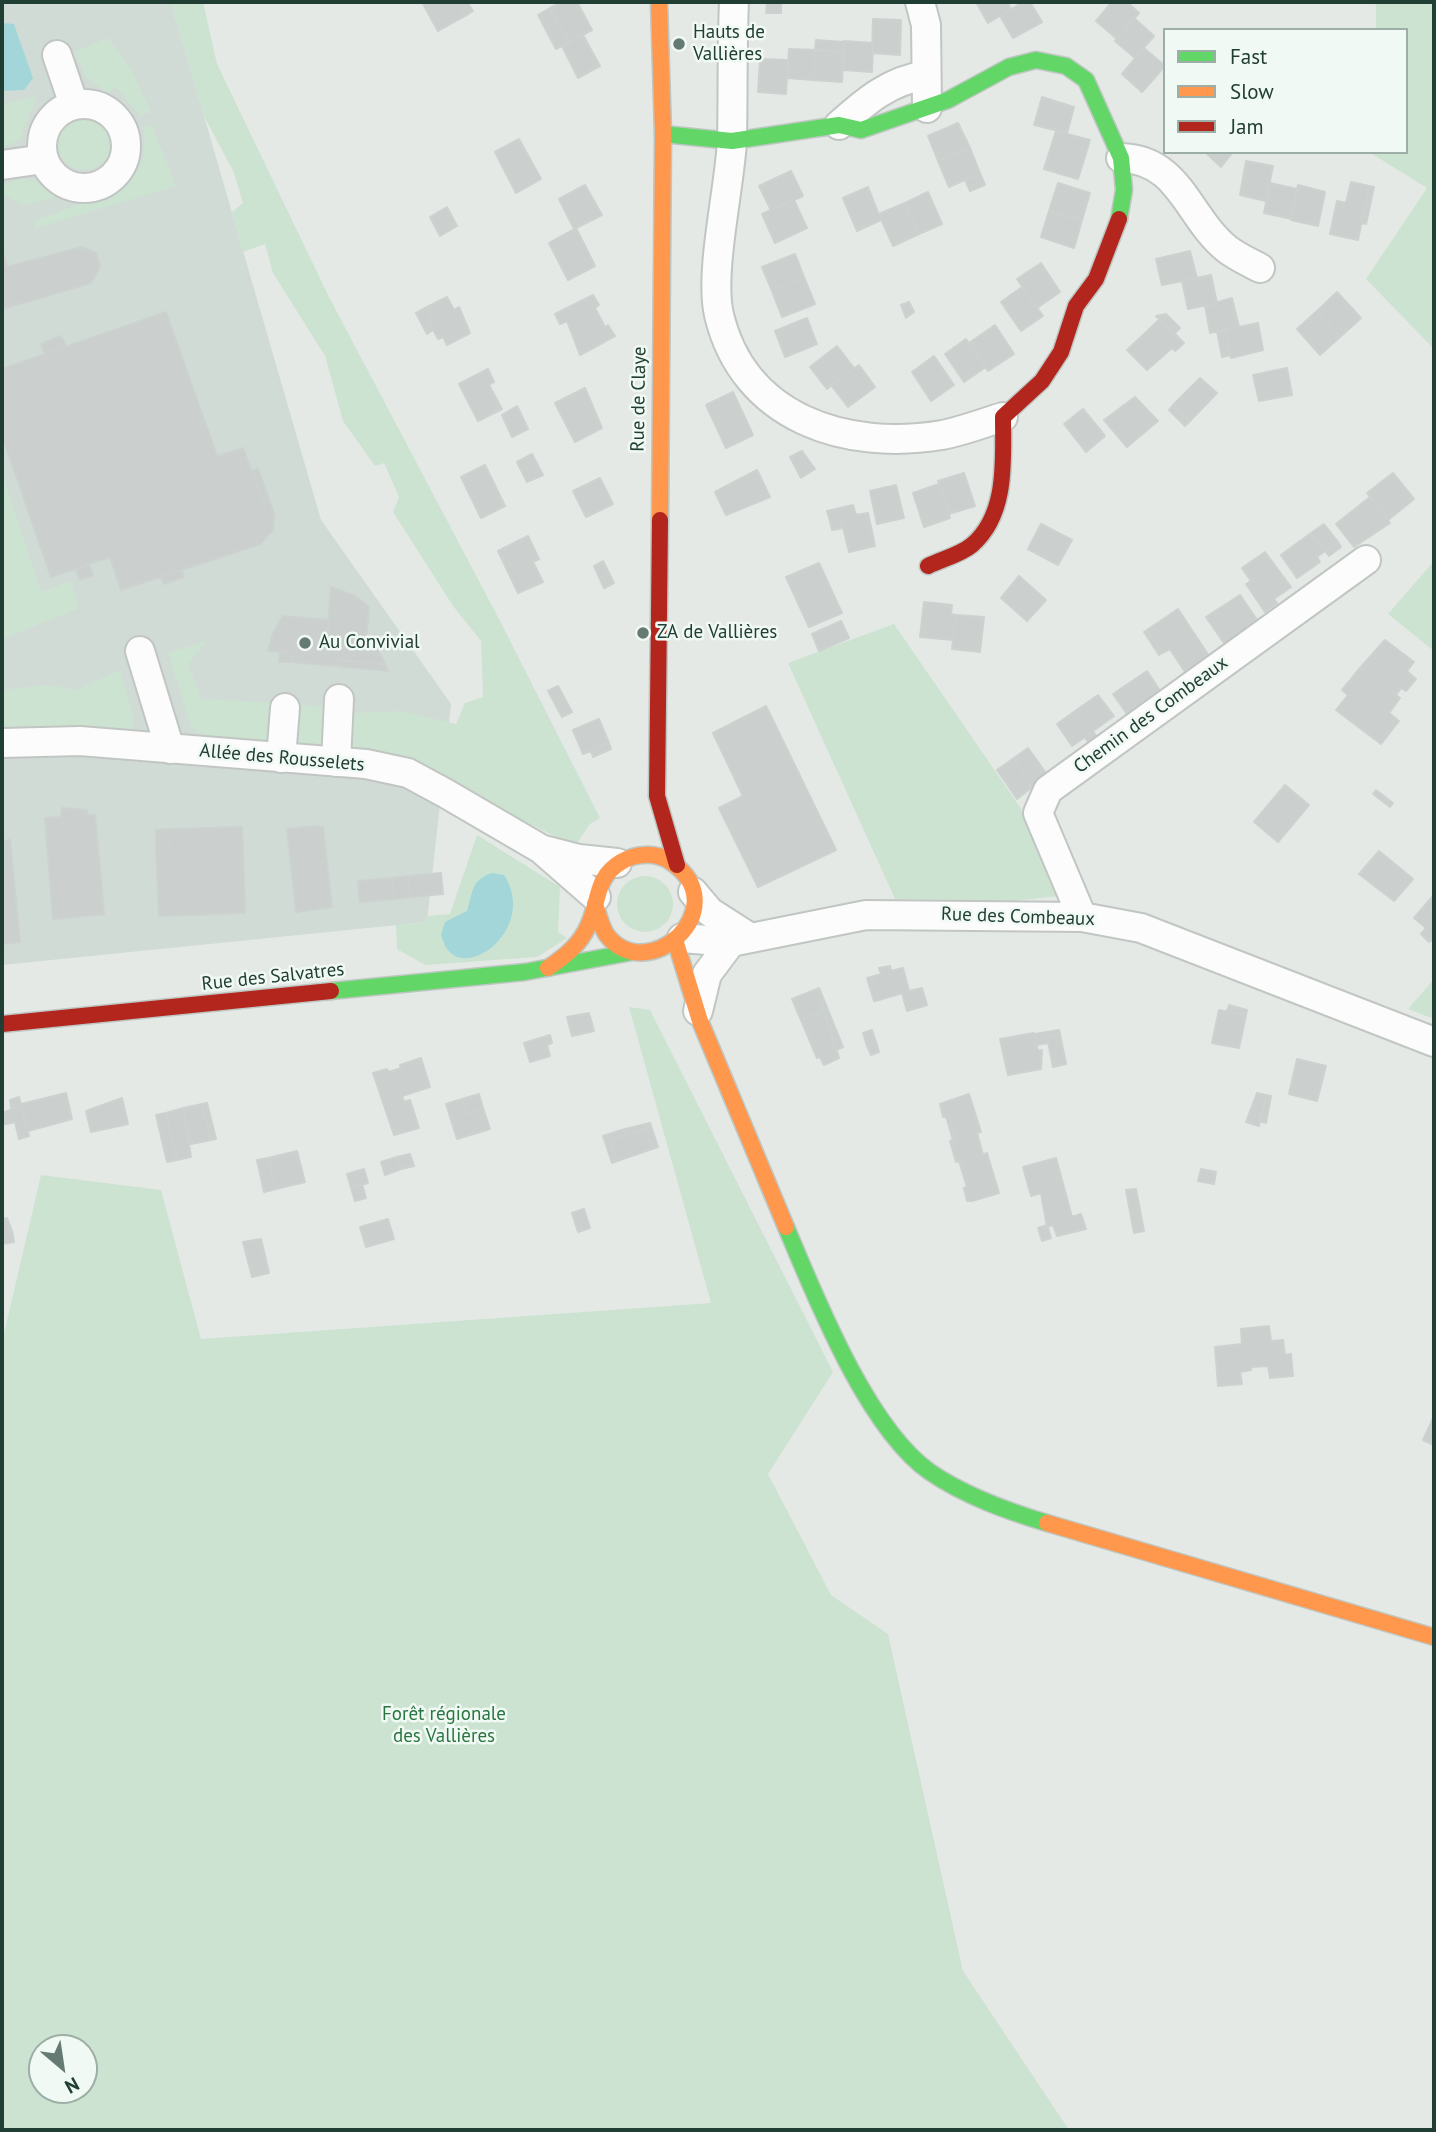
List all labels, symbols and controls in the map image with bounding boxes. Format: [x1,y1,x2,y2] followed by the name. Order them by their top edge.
[693,22,765,66] place label: Hauts de Vallières
[1163,28,1408,154] legend
[671,36,687,52] marker: Hauts de Vallières
[1230,43,1267,70] text: Fast
[1230,78,1274,105] text: Slow
[1230,113,1264,140] text: Jam
[627,346,651,452] street label: Rue de Claye
[657,622,777,644] place label: ZA de Vallières
[635,625,651,641] marker: ZA de Vallières
[319,632,420,654] place label: Au Convivial
[297,635,313,651] marker: Au Convivial
[1069,651,1233,779] street label: Chemin des Combeaux
[199,739,365,777] street label: Allée des Rousselets
[941,903,1095,931] street label: Rue des Combeaux
[201,958,345,996] street label: Rue des Salvatres
[382,1704,506,1748] park label: Forêt régionale des Vallières
[28,2034,98,2104] north arrow
[61,2072,83,2099] text: N

